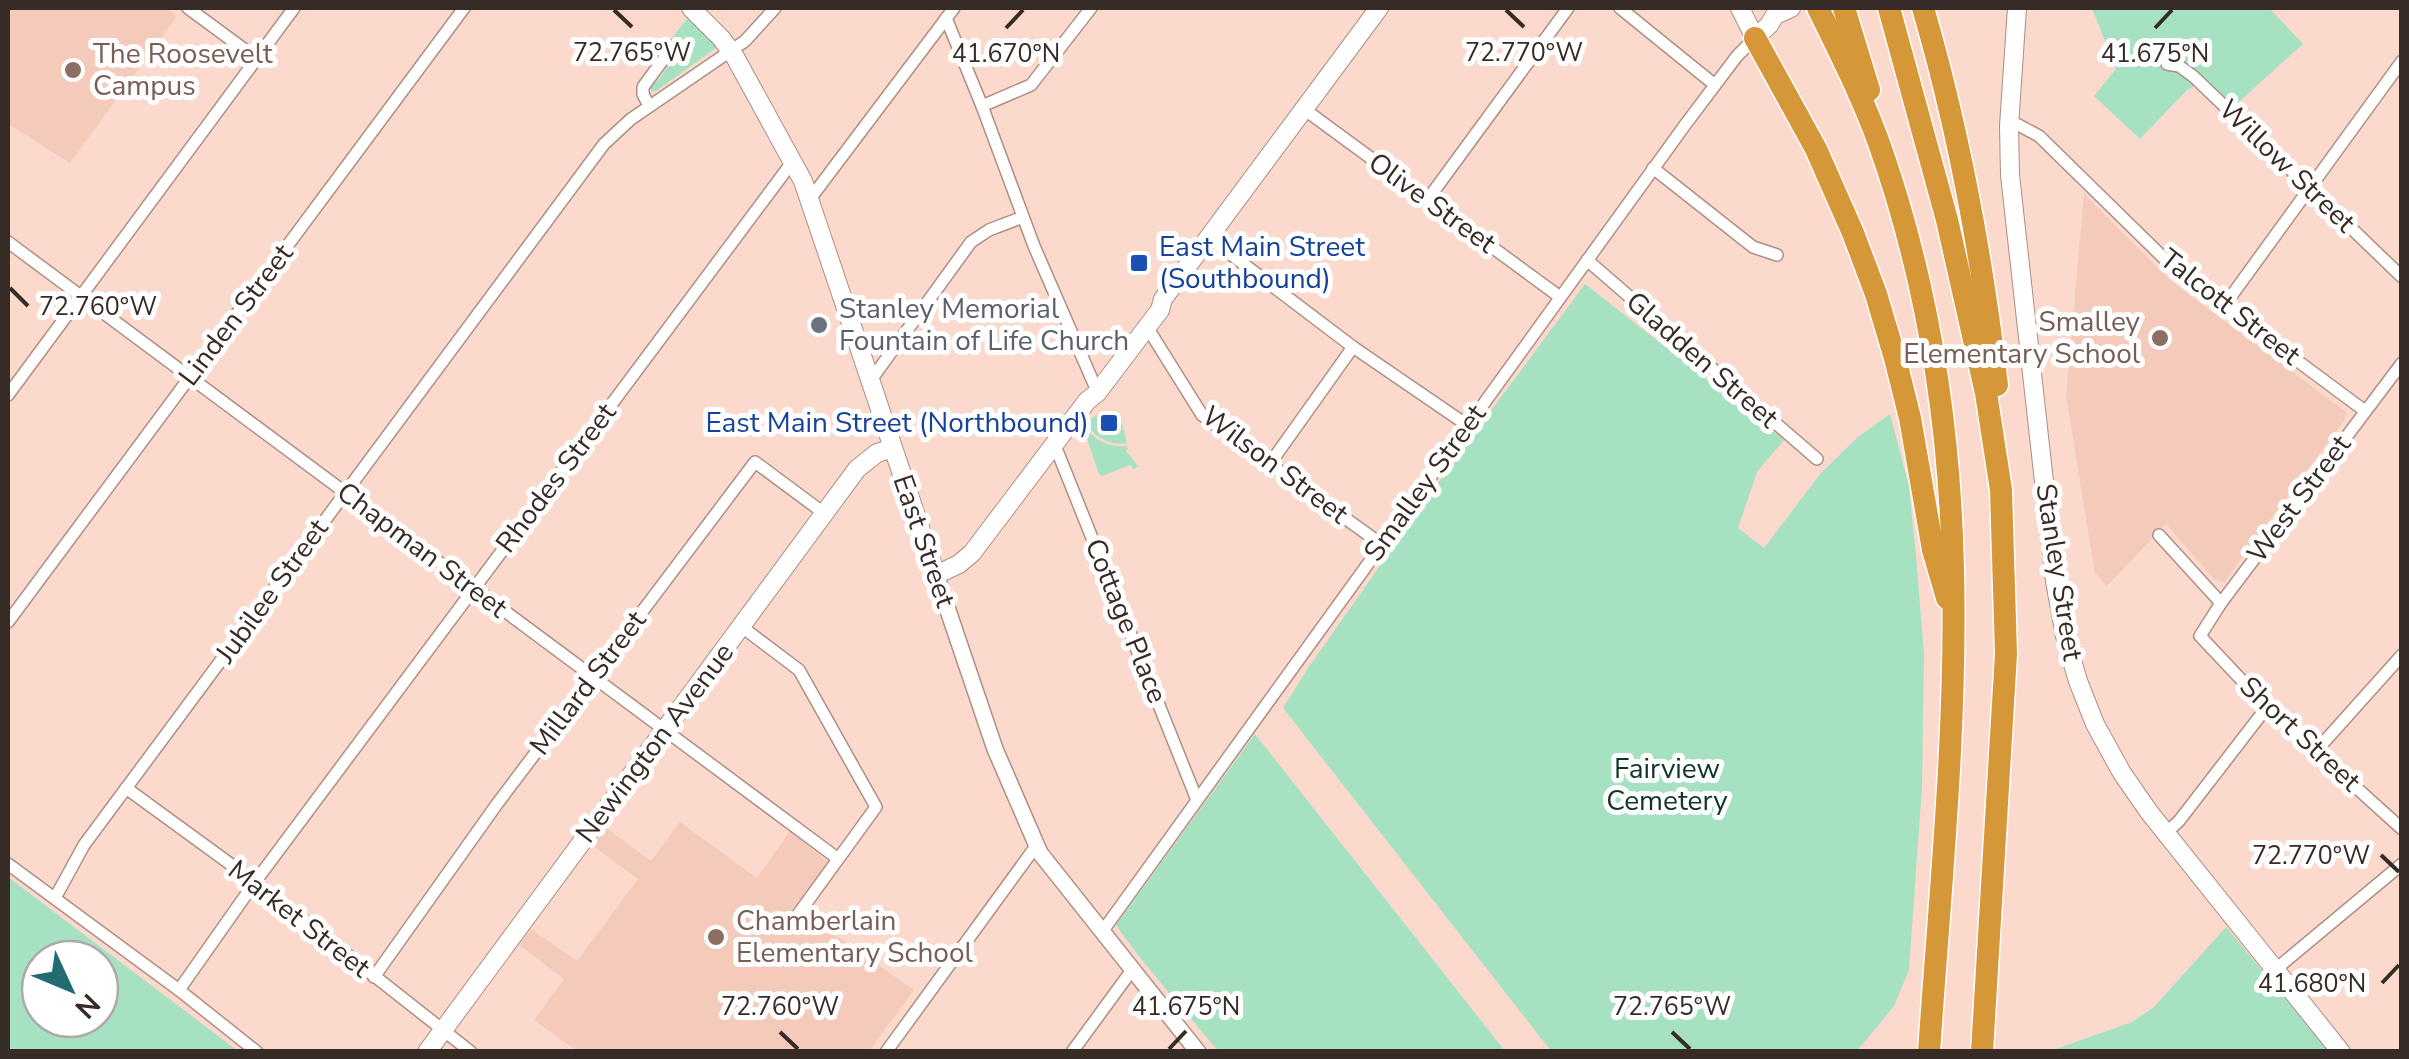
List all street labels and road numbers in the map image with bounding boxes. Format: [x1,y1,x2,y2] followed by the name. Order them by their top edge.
[2210,91,2364,241] street label: Willow Street
[1361,144,1504,262] street label: Olive Street
[170,236,302,394] street label: Linden Street
[2152,240,2308,374] street label: Talcott Street
[1618,283,1786,437] street label: Gladden Street
[487,395,625,561] street label: Rhodes Street
[1194,397,1356,533] street label: Wilson Street
[1355,397,1495,569] street label: Smalley Street
[2238,427,2360,571] street label: West Street
[884,470,964,612] street label: East Street
[329,473,515,627] street label: Chapman Street
[2026,481,2092,663] street label: Stanley Street
[206,511,337,671] street label: Jubilee Street
[1076,533,1176,709] street label: Cottage Place
[521,603,655,763] street label: Millard Street
[567,635,743,851] street label: Newington Avenue
[2231,668,2369,800] street label: Short Street
[220,851,378,987] street label: Market Street

